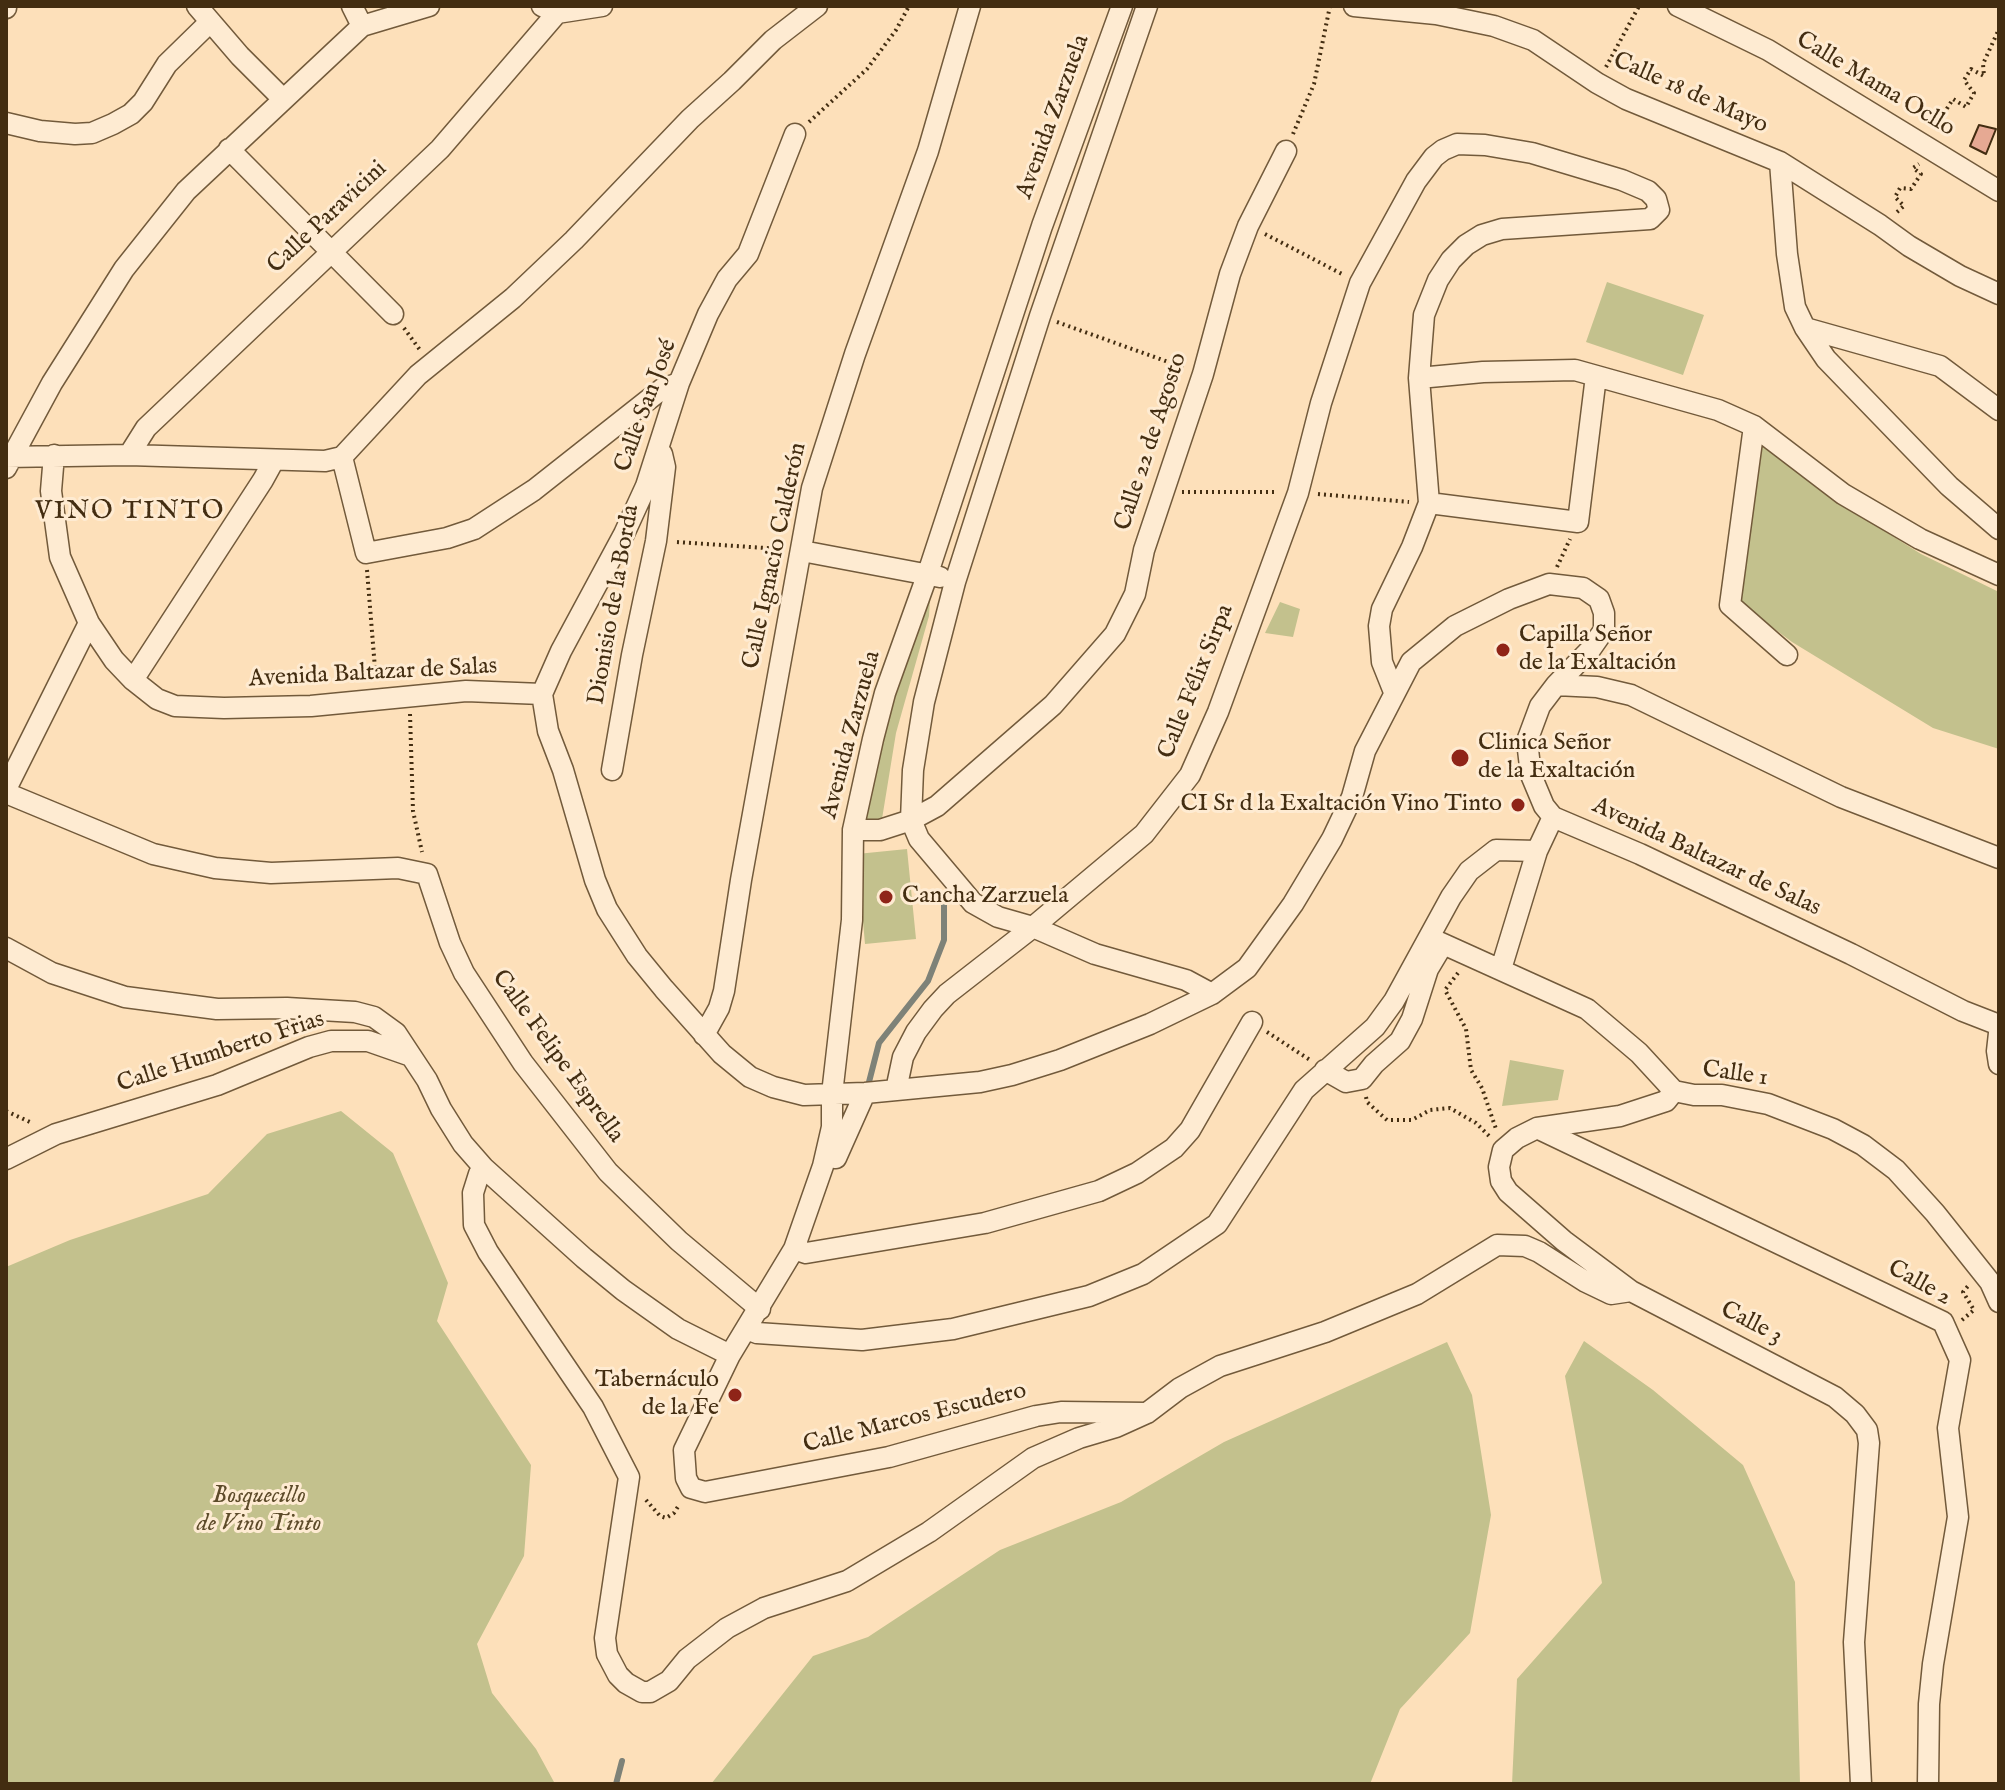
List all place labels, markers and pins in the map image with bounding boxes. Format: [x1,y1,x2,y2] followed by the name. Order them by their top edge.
[1519,622,1676,678] place label: Capilla Señor de la Exaltación
[1494,641,1512,659] marker: Capilla Señor de la Exaltación
[1478,730,1635,786] place label: Clinica Señor de la Exaltación
[1449,747,1471,769] marker: Clinica Señor de la Exaltación
[1181,791,1502,819] place label: CI Sr d la Exaltación Vino Tinto
[1509,796,1527,814] marker: CI Sr d la Exaltación Vino Tinto
[902,883,1069,911] place label: Cancha Zarzuela
[877,888,895,906] marker: Cancha Zarzuela
[595,1367,719,1423] place label: Tabernáculo de la Fe
[726,1386,744,1404] marker: Tabernáculo de la Fe

